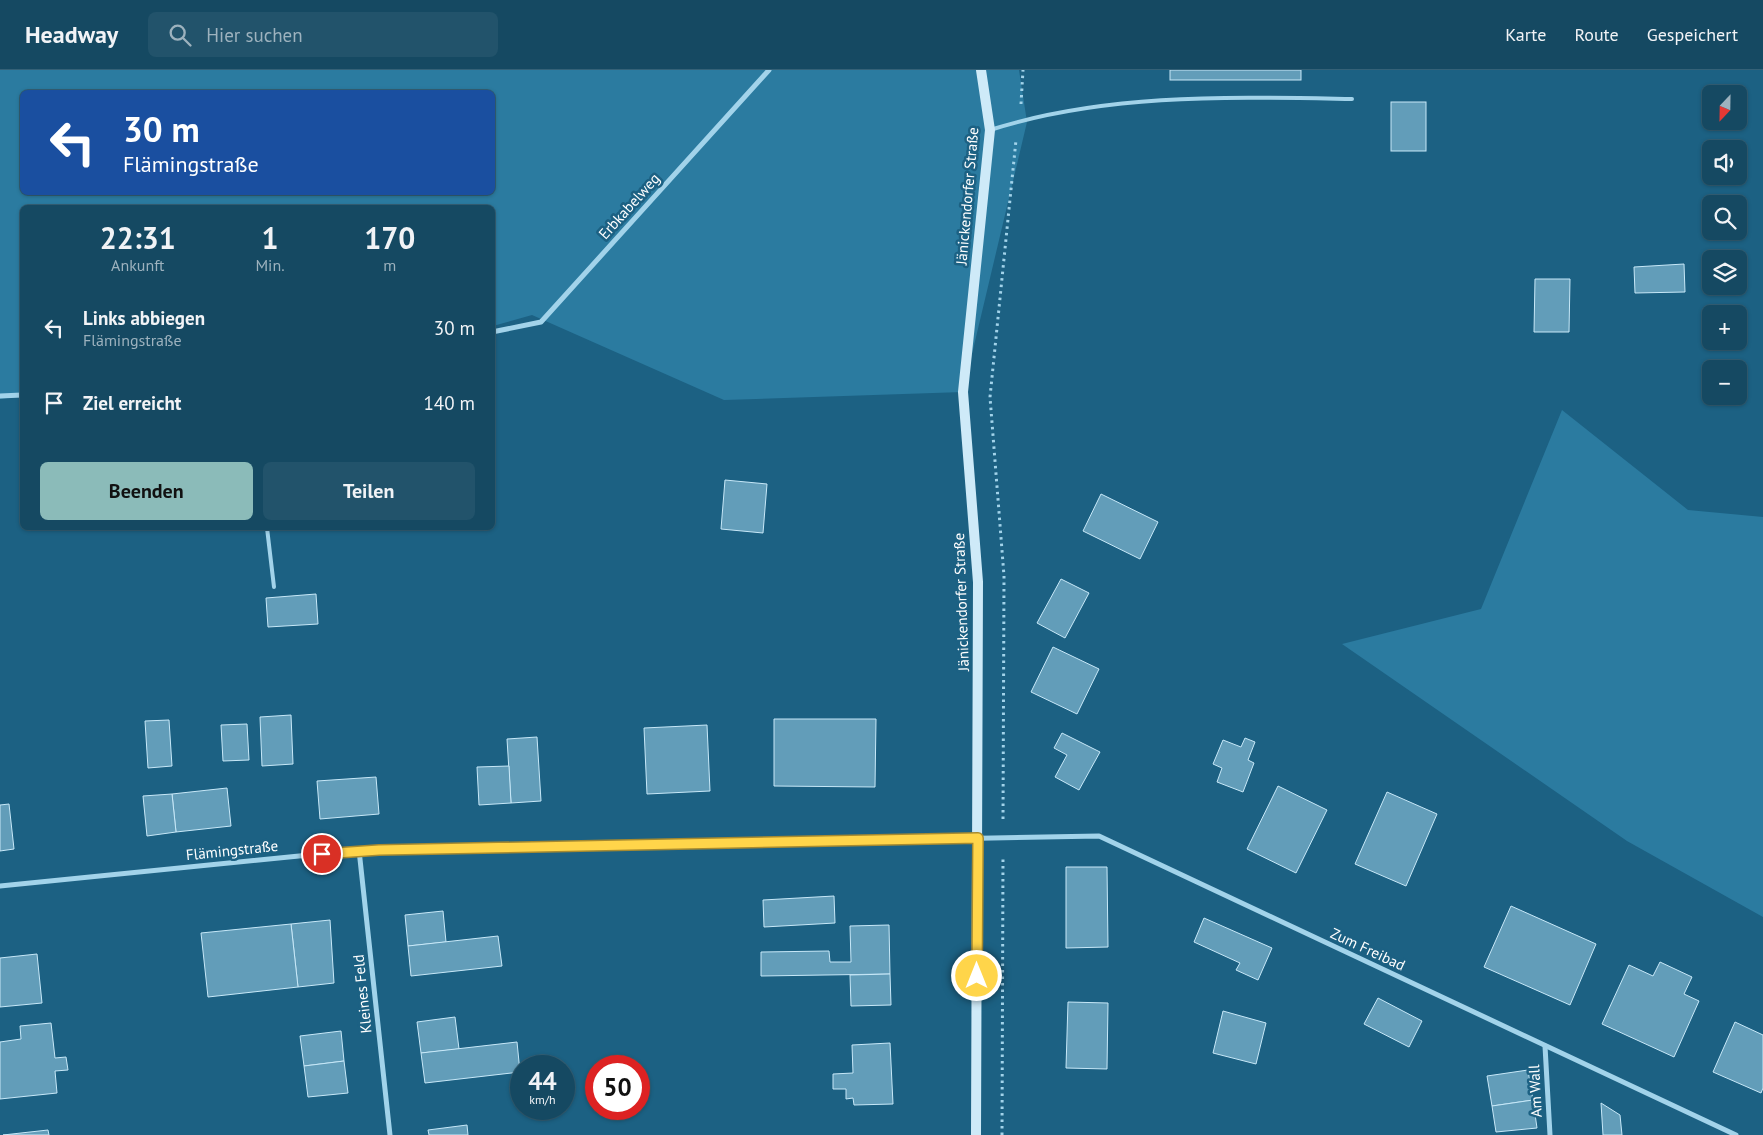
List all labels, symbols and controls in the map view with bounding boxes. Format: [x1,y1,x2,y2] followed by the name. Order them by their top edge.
[148,12,498,57] search box
[25,19,118,50] text: Headway
[166,21,194,49] icon: search
[206,23,303,47] text: Hier suchen
[1505,23,1546,46] text: Karte
[1574,23,1619,46] text: Route
[1647,23,1738,46] text: Gespeichert
[1702,85,1748,130] north arrow
[1702,85,1747,405] map controls
[123,106,200,152] text: 30 m
[40,110,105,175] icon: left
[951,126,982,267] street label: Jänickendorfer Straße
[1702,140,1747,185] button: sound
[123,150,259,178] text: Flämingstraße
[594,169,664,243] street label: Erbkabelweg
[1702,195,1747,240] button: search
[100,218,176,257] text: 22:31
[262,218,279,257] text: 1
[364,218,415,257] text: 170
[1702,250,1747,295] button: layers
[111,255,164,275] text: Ankunft
[255,255,285,275] text: Min.
[383,255,396,275] text: m
[1702,305,1747,350] button: +
[83,306,205,330] text: Links abbiegen
[40,314,68,342] icon: left
[434,316,475,340] text: 30 m
[83,330,182,350] text: Flämingstraße
[1702,360,1747,405] button: −
[40,389,68,417] icon: arrive
[83,391,181,415] text: Ziel erreicht
[423,391,475,415] text: 140 m
[40,462,253,520] button: Beenden
[263,462,475,520] button: Teilen
[949,533,973,672] street label: Jänickendorfer Straße
[301,833,343,875] pin
[185,836,279,864] street label: Flämingstraße
[308,840,336,868] icon: arrive
[1328,923,1408,975] street label: Zum Freibad
[950,949,1002,1001] position arrow
[348,954,376,1034] street label: Kleines Feld
[585,1055,650,1120] speed limit sign: 50
[1524,1064,1546,1118] street label: Am Wall
[528,1065,557,1097] text: 44
[529,1092,556,1107] text: km/h

